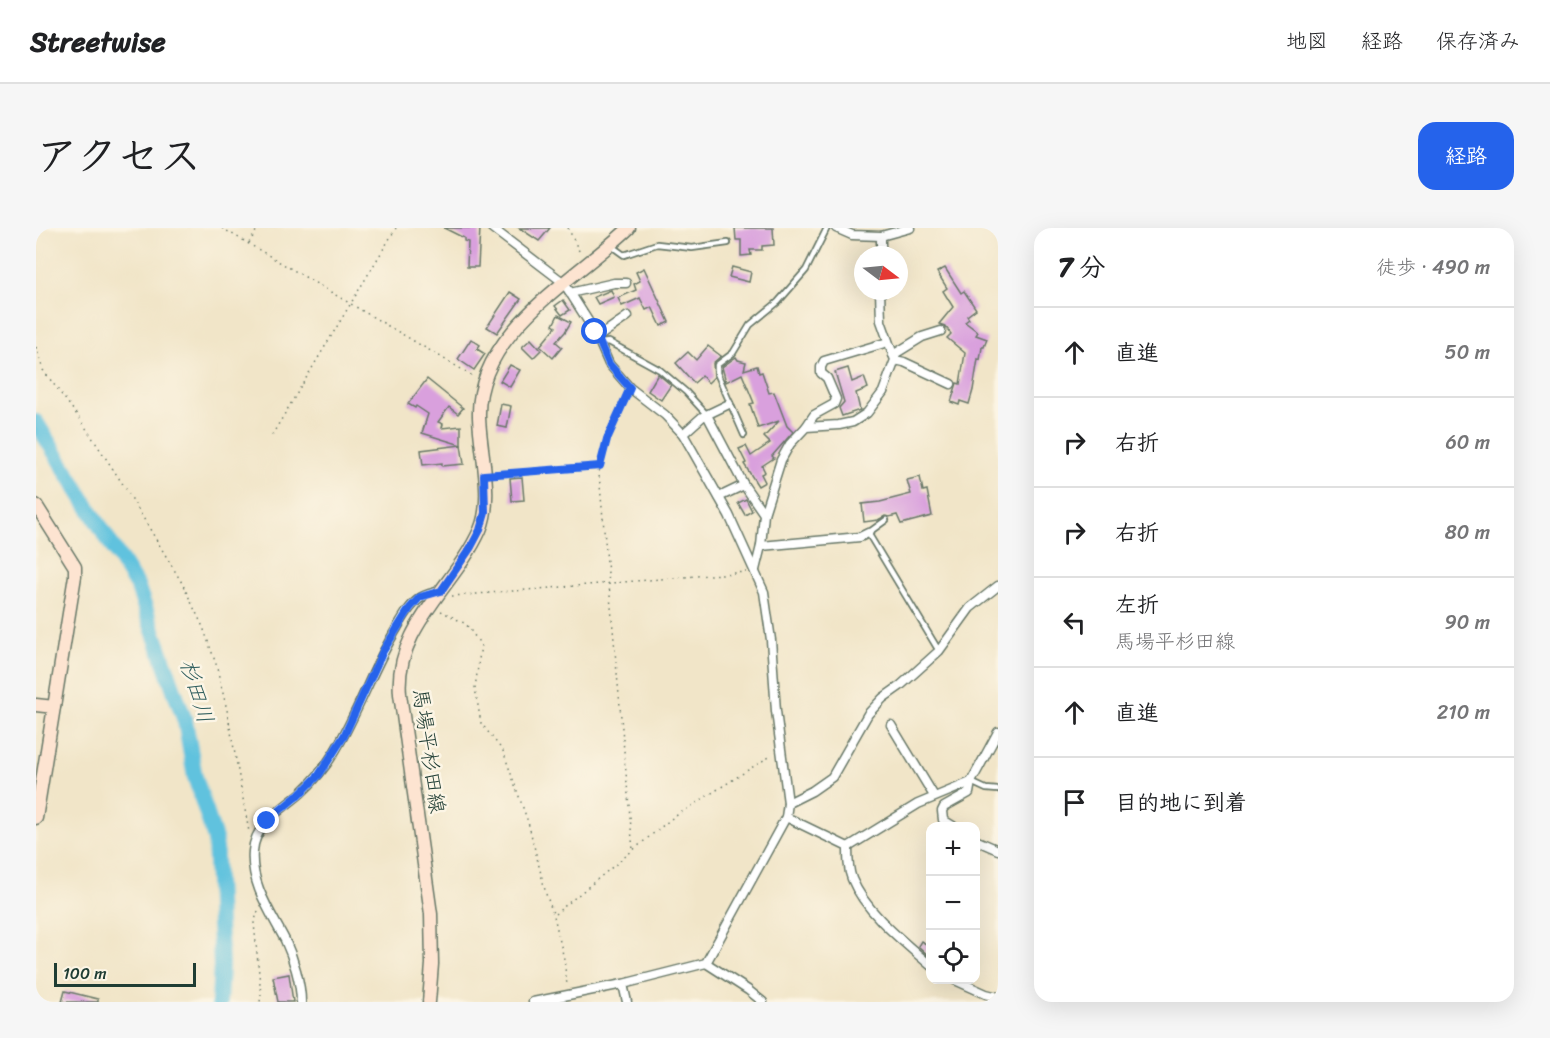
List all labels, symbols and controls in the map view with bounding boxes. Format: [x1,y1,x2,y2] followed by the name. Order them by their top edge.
[30,17,166,66] text: Streetwise
[1286,22,1328,60] text: 地図
[1361,22,1403,60] text: 経路
[1436,22,1520,60] text: 保存済み
[36,119,201,193] text: アクセス
[1418,122,1514,190] button: 経路
[1058,244,1106,290] text: 7 分
[854,246,908,300] north arrow
[1376,250,1490,285] text: 徒歩 · 490 m
[581,318,607,344] route start
[1115,333,1159,372] text: 直進
[1445,335,1490,370] text: 50 m
[1058,336,1091,369] icon: ahead
[1115,423,1159,462] text: 右折
[1445,425,1490,460] text: 60 m
[1058,426,1091,459] icon: right
[1115,513,1159,552] text: 右折
[1445,515,1490,550] text: 80 m
[1058,516,1091,549] icon: right
[1115,585,1159,624] text: 左折
[1445,605,1490,640] text: 90 m
[1058,606,1091,639] icon: left
[1115,624,1235,659] text: 馬場平杉田線
[169,654,225,728] water label: 杉田川
[401,686,457,816] street label: 馬場平杉田線
[1115,693,1159,732] text: 直進
[1437,695,1490,730] text: 210 m
[1058,696,1091,729] icon: ahead
[1115,783,1247,822] text: 目的地に到着
[1058,786,1091,819] icon: arrive
[253,807,279,833] route end
[926,822,980,984] map controls
[926,822,980,876] button: +
[926,876,980,930] button: −
[926,930,980,984] button: locate
[63,959,107,988] text: 100 m
[54,960,196,988] scale bar

